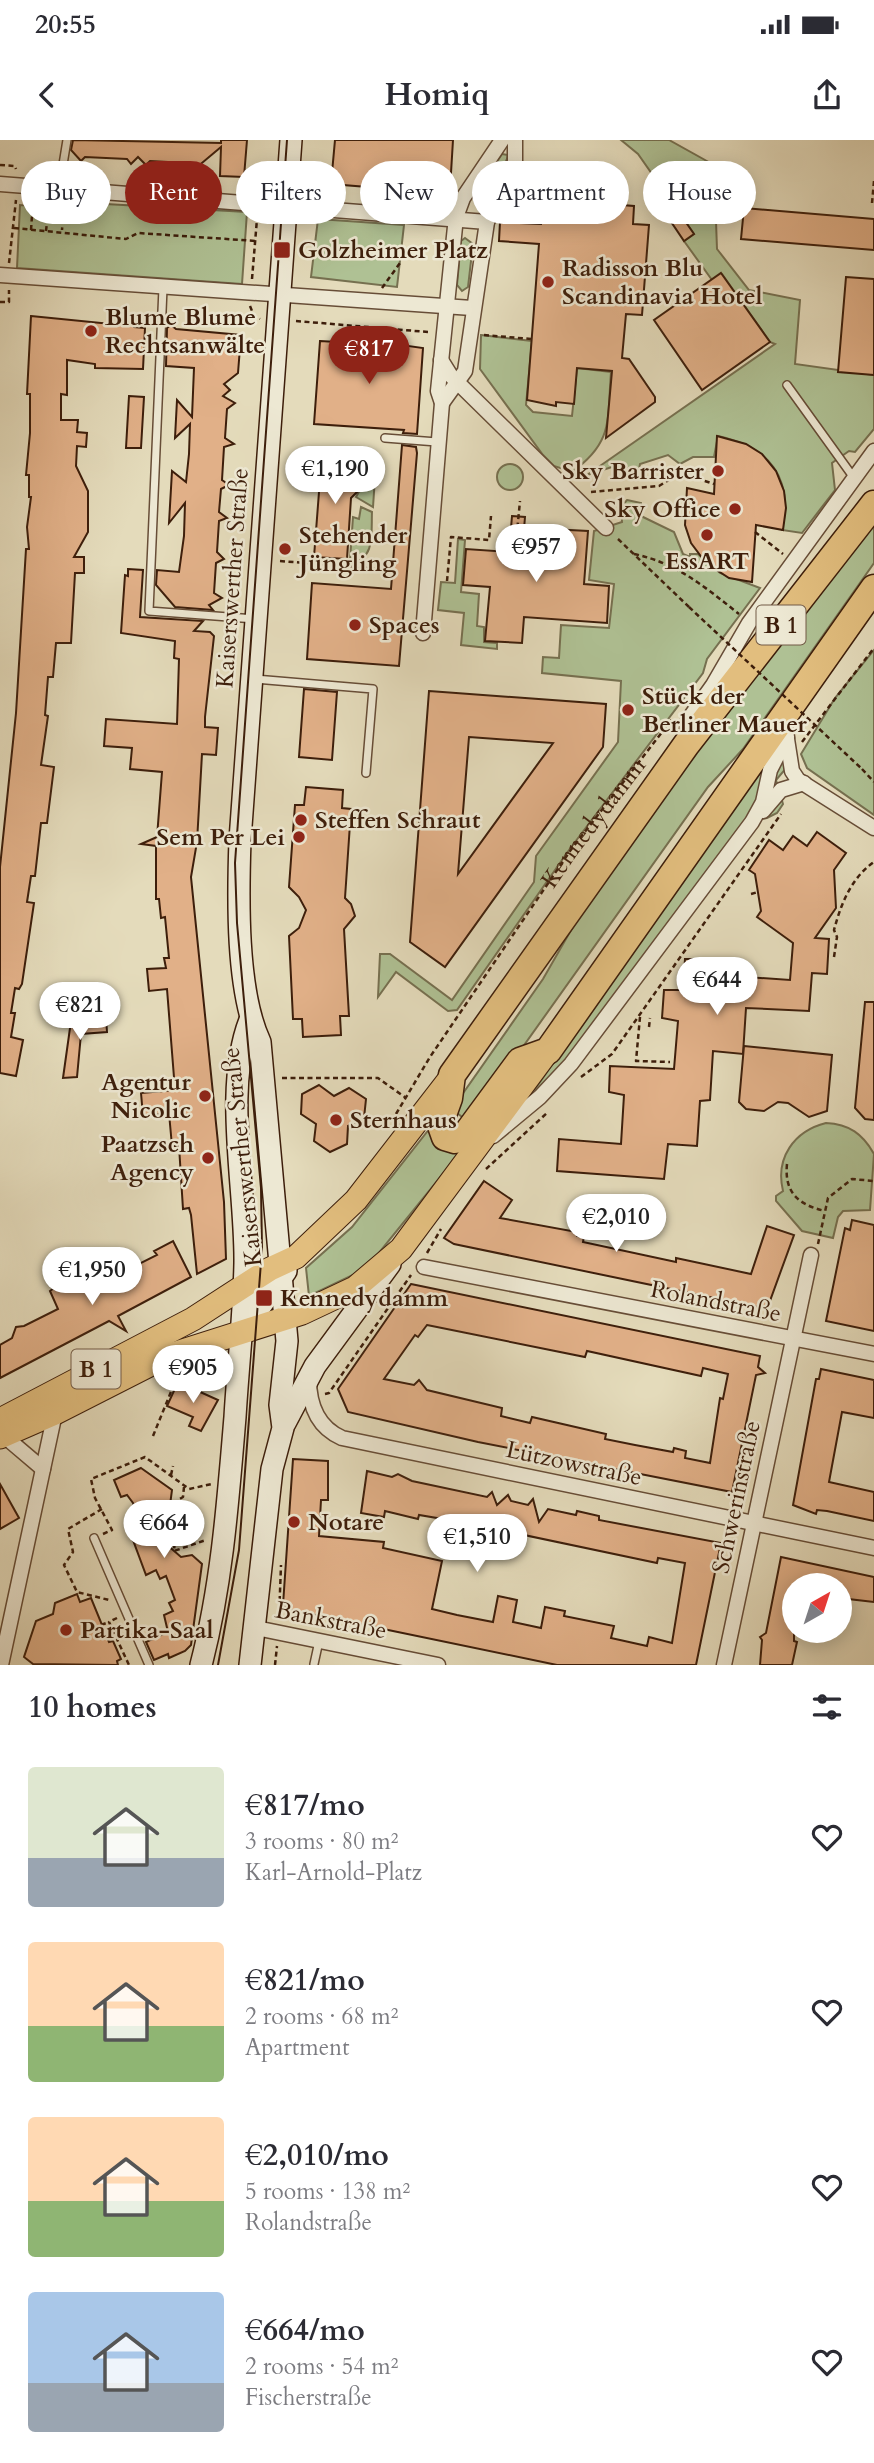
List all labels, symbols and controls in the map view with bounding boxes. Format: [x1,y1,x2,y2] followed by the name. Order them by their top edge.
[35,7,96,42] text: 20:55
[385,73,489,117] text: Homiq
[28,76,66,114] icon: back
[808,76,846,114] icon: share
[21,161,111,224] chip: Buy
[125,161,222,224] chip: Rent
[236,161,346,224] chip: Filters
[360,161,458,224] chip: New
[472,161,629,224] chip: Apartment
[643,161,756,224] chip: House
[298,234,488,267] place label: Golzheimer Platz
[272,240,292,260] marker: Golzheimer Platz
[562,252,763,313] place label: Radisson Blu Scandinavia Hotel
[540,274,556,290] marker: Radisson Blu Scandinavia Hotel
[105,301,265,362] place label: Blume Blume Rechtsanwälte
[83,323,99,339] marker: Blume Blume Rechtsanwälte
[328,327,410,386] pin: €817
[344,333,394,364] text: €817
[278,446,392,506] pin: €1,190
[301,453,369,484] text: €1,190
[562,455,704,488] place label: Sky Barrister
[710,463,726,479] marker: Sky Barrister
[208,467,257,689] street label: Kaiserswerther Straße
[604,493,721,526] place label: Sky Office
[727,501,743,517] marker: Sky Office
[296,519,408,580] place label: Stehender Jüngling
[495,524,577,584] pin: €957
[699,527,715,543] marker: EssART
[511,531,561,562] text: €957
[277,541,293,557] marker: Stehender Jüngling
[665,545,749,578] place label: EssART
[756,606,806,645] road number: B 1
[369,609,440,642] place label: Spaces
[347,617,363,633] marker: Spaces
[642,680,807,741] place label: Stück der Berliner Mauer
[620,702,636,718] marker: Stück der Berliner Mauer
[533,750,654,895] street label: Kennedydamm
[315,804,481,837] place label: Steffen Schraut
[293,812,309,828] marker: Steffen Schraut
[157,821,285,854] place label: Sem Per Lei
[291,829,307,845] marker: Sem Per Lei
[676,958,758,1017] pin: €644
[692,964,742,995] text: €644
[39,982,121,1042] pin: €821
[55,989,105,1020] text: €821
[215,1046,270,1268] street label: Kaiserswerther Straße
[101,1066,191,1127] place label: Agentur Nicolic
[197,1088,213,1104] marker: Agentur Nicolic
[350,1104,457,1137] place label: Sternhaus
[328,1112,344,1128] marker: Sternhaus
[101,1128,194,1189] place label: Paatzsch Agency
[200,1150,216,1166] marker: Paatzsch Agency
[559,1194,673,1254] pin: €2,010
[582,1201,650,1232] text: €2,010
[35,1248,149,1307] pin: €1,950
[58,1254,126,1285] text: €1,950
[648,1273,784,1330] street label: Rolandstraße
[280,1282,449,1315] place label: Kennedydamm
[254,1288,274,1308] marker: Kennedydamm
[152,1346,234,1405] pin: €905
[72,1350,120,1388] road number: B 1
[168,1352,218,1383] text: €905
[704,1418,769,1577] street label: Schwerinstraße
[503,1433,645,1494] street label: Lützowstraße
[123,1500,205,1560] pin: €664
[308,1506,384,1539] place label: Notare
[139,1507,189,1538] text: €664
[286,1514,302,1530] marker: Notare
[420,1514,534,1574] pin: €1,510
[443,1521,511,1552] text: €1,510
[782,1573,852,1643] north arrow
[782,1573,852,1643] map controls
[272,1594,390,1647] street label: Bankstraße
[80,1614,214,1647] place label: Partika-Saal
[58,1622,74,1638] marker: Partika-Saal
[28,1687,157,1728] text: 10 homes
[808,1688,846,1726] icon: filters
[245,1785,365,1826] text: €817/mo
[84,1795,168,1879] icon: home
[808,1818,846,1856] icon: heart
[245,1826,398,1857] text: 3 rooms · 80 m²
[245,1857,422,1888] text: Karl-Arnold-Platz
[245,1960,365,2001] text: €821/mo
[84,1970,168,2054] icon: home
[808,1993,846,2031] icon: heart
[245,2001,398,2032] text: 2 rooms · 68 m²
[245,2032,349,2063] text: Apartment
[245,2135,389,2176] text: €2,010/mo
[84,2145,168,2229] icon: home
[808,2168,846,2206] icon: heart
[245,2176,410,2207] text: 5 rooms · 138 m²
[245,2207,372,2238] text: Rolandstraße
[245,2310,365,2351] text: €664/mo
[84,2320,168,2404] icon: home
[808,2343,846,2381] icon: heart
[245,2351,398,2382] text: 2 rooms · 54 m²
[245,2382,372,2413] text: Fischerstraße

